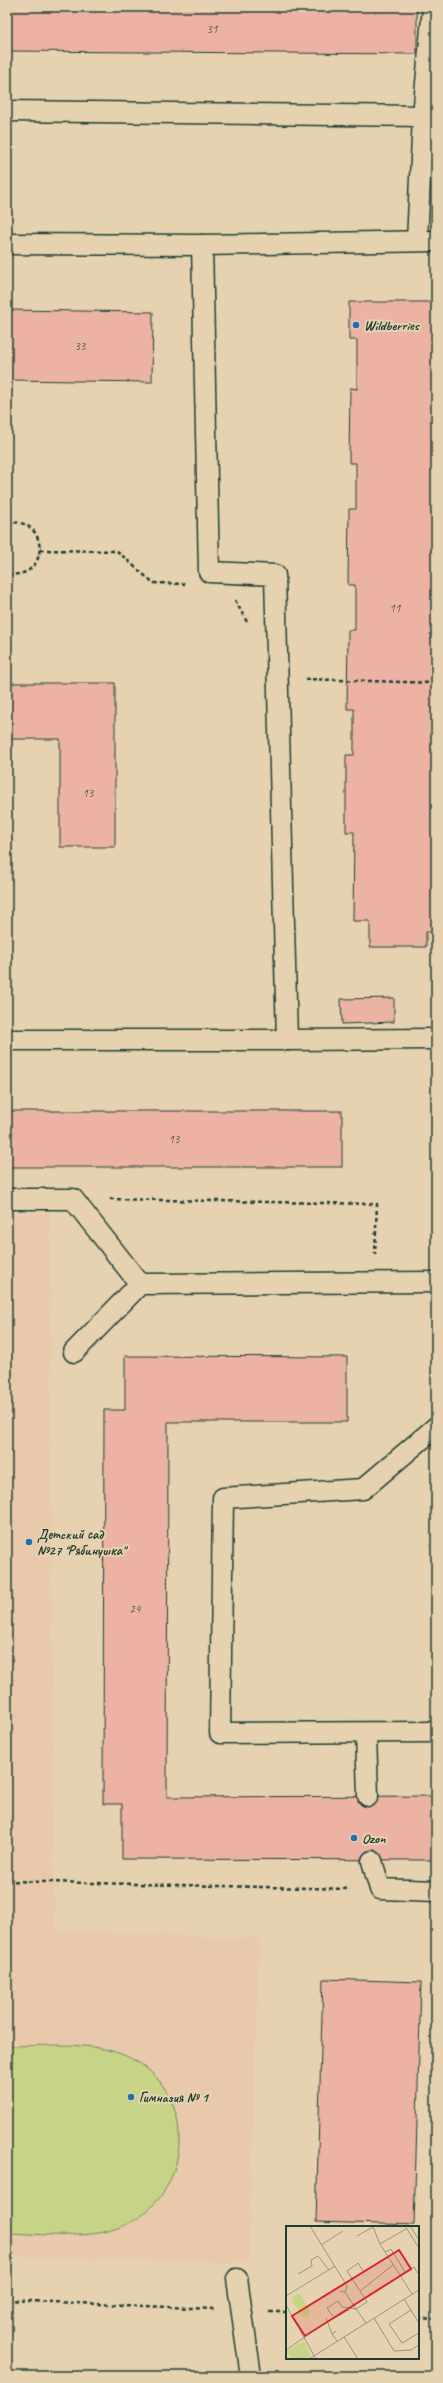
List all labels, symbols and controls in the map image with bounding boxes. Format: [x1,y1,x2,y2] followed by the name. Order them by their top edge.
[207,21,218,37] house number: 31
[364,317,421,334] place label: Wildberries
[351,320,361,330] marker: Wildberries
[75,338,87,354] house number: 33
[390,600,401,616] house number: 11
[83,785,95,801] house number: 13
[169,1131,181,1147] house number: 13
[37,1526,129,1559] place label: Детский сад №27 "Рябинушка"
[24,1537,34,1547] marker: Детский сад №27 "Рябинушка"
[130,1601,142,1617] house number: 24
[362,1830,386,1847] place label: Ozon
[349,1833,359,1843] marker: Ozon
[139,2089,209,2106] place label: Гимназия № 1
[126,2092,136,2102] marker: Гимназия № 1
[286,2226,419,2359] inset map

